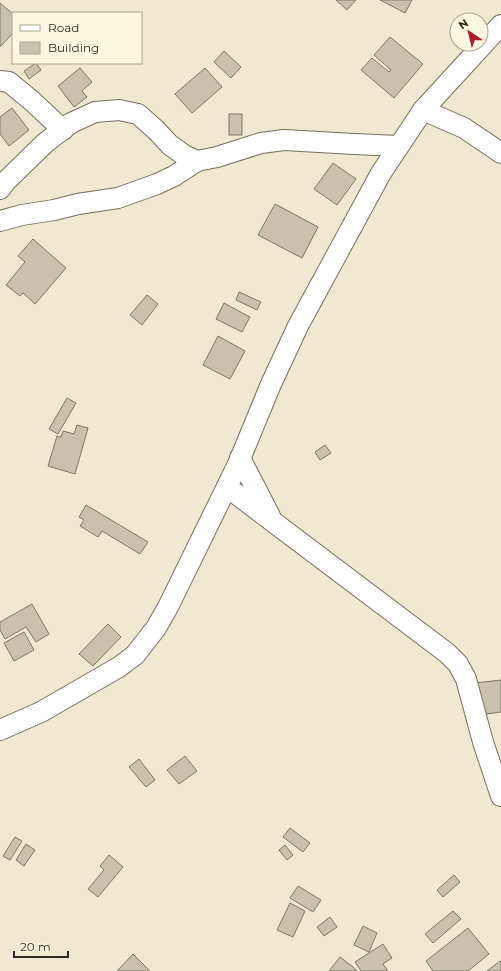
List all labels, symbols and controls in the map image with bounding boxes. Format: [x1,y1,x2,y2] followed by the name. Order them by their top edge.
[12,12,142,64] legend
[449,12,489,52] north arrow
[456,16,471,32] text: N
[48,20,79,35] text: Road
[48,40,99,55] text: Building
[14,933,68,959] scale bar
[20,939,51,954] text: 20 m

